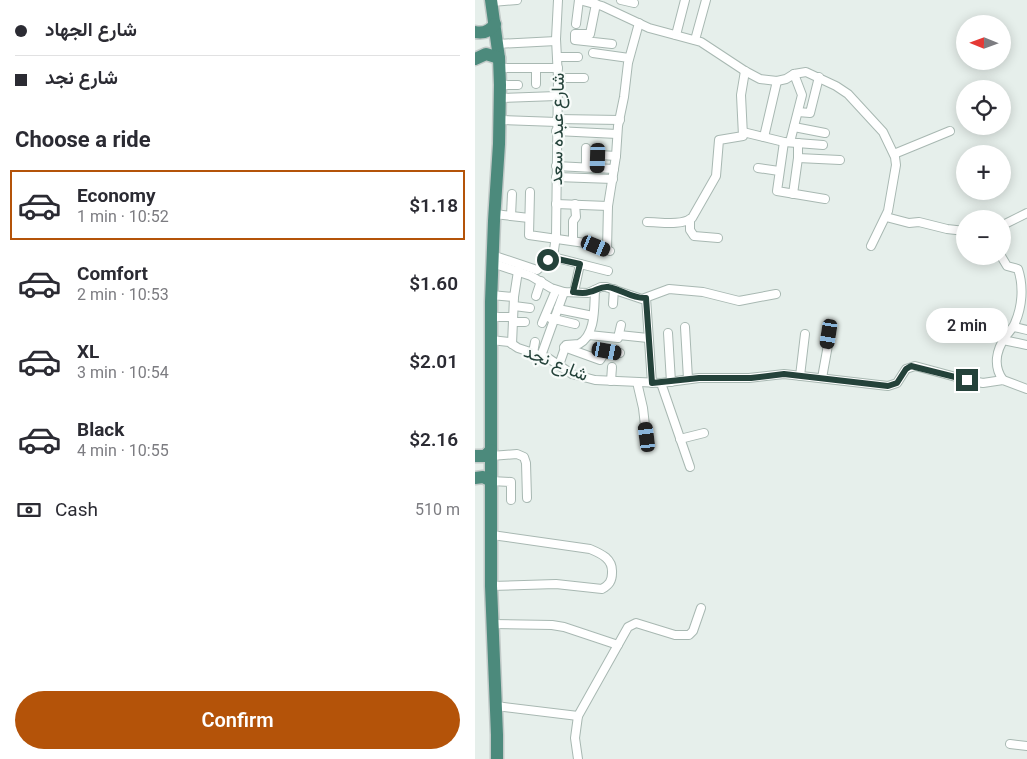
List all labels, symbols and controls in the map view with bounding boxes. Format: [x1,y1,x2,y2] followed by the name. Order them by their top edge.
[956,15,1011,70] north arrow
[956,15,1011,265] map controls
[45,18,137,41] text: شارع الجهاد
[45,66,118,89] text: شارع نجد
[545,72,570,186] street label: شارع عبده سعد
[956,80,1011,135] button: locate
[15,127,151,152] text: Choose a ride
[589,143,606,173] car
[956,145,1011,200] button: +
[17,183,62,228] icon: car
[77,184,156,207] text: Economy
[409,194,458,217] text: $1.18
[77,207,169,226] text: 1 min · 10:52
[956,210,1011,265] button: −
[579,233,612,259] car
[537,249,559,271] route start
[17,261,62,306] icon: car
[77,262,148,285] text: Comfort
[409,272,458,295] text: $1.60
[77,285,169,304] text: 2 min · 10:53
[926,308,1008,342] callout: 2 min
[947,316,987,335] text: 2 min
[819,318,838,350] car
[17,339,62,384] icon: car
[77,340,99,363] text: XL
[520,340,591,387] street label: شارع نجد
[590,341,623,361] car
[409,350,458,373] text: $2.01
[77,363,169,382] text: 3 min · 10:54
[956,369,978,391] route end
[17,417,62,462] icon: car
[77,418,124,441] text: Black
[637,421,656,453] car
[409,428,458,451] text: $2.16
[77,441,169,460] text: 4 min · 10:55
[15,496,43,524] icon: cash
[55,498,98,521] text: Cash
[415,500,460,519] text: 510 m
[15,691,460,749] button: Confirm

